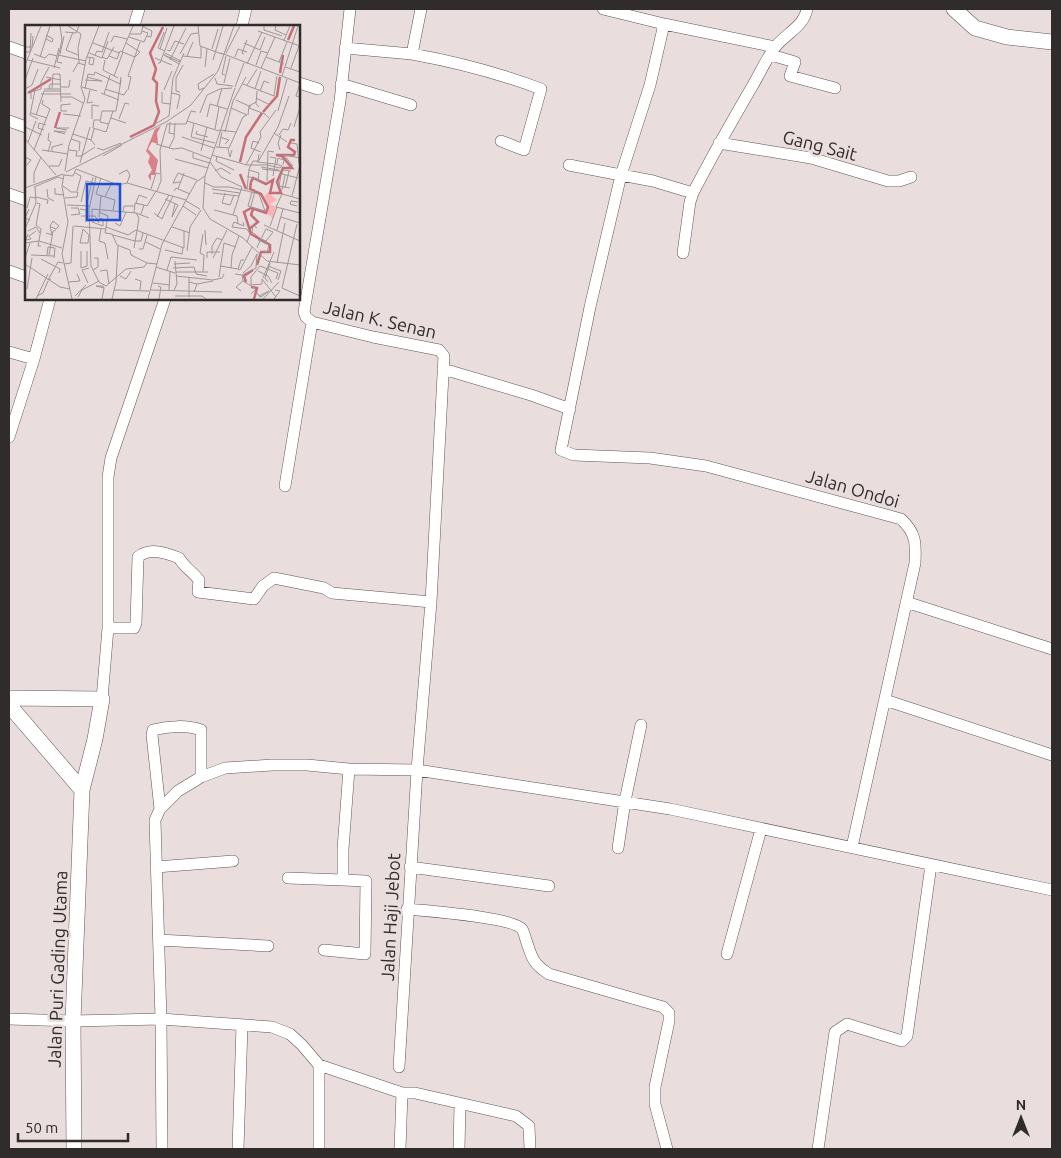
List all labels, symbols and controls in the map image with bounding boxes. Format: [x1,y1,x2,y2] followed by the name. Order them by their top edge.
[25,25,300,300] inset map
[781,126,859,164] street label: Gang Sait
[321,296,439,342] street label: Jalan K. Senan
[804,465,902,511] street label: Jalan Ondoi
[377,853,403,981] street label: Jalan Haji Jebot
[44,870,70,1068] street label: Jalan Puri Gading Utama
[996,1093,1046,1143] north arrow
[1016,1097,1026,1113] text: N
[18,1110,128,1142] scale bar
[25,1119,58,1136] text: 50 m

